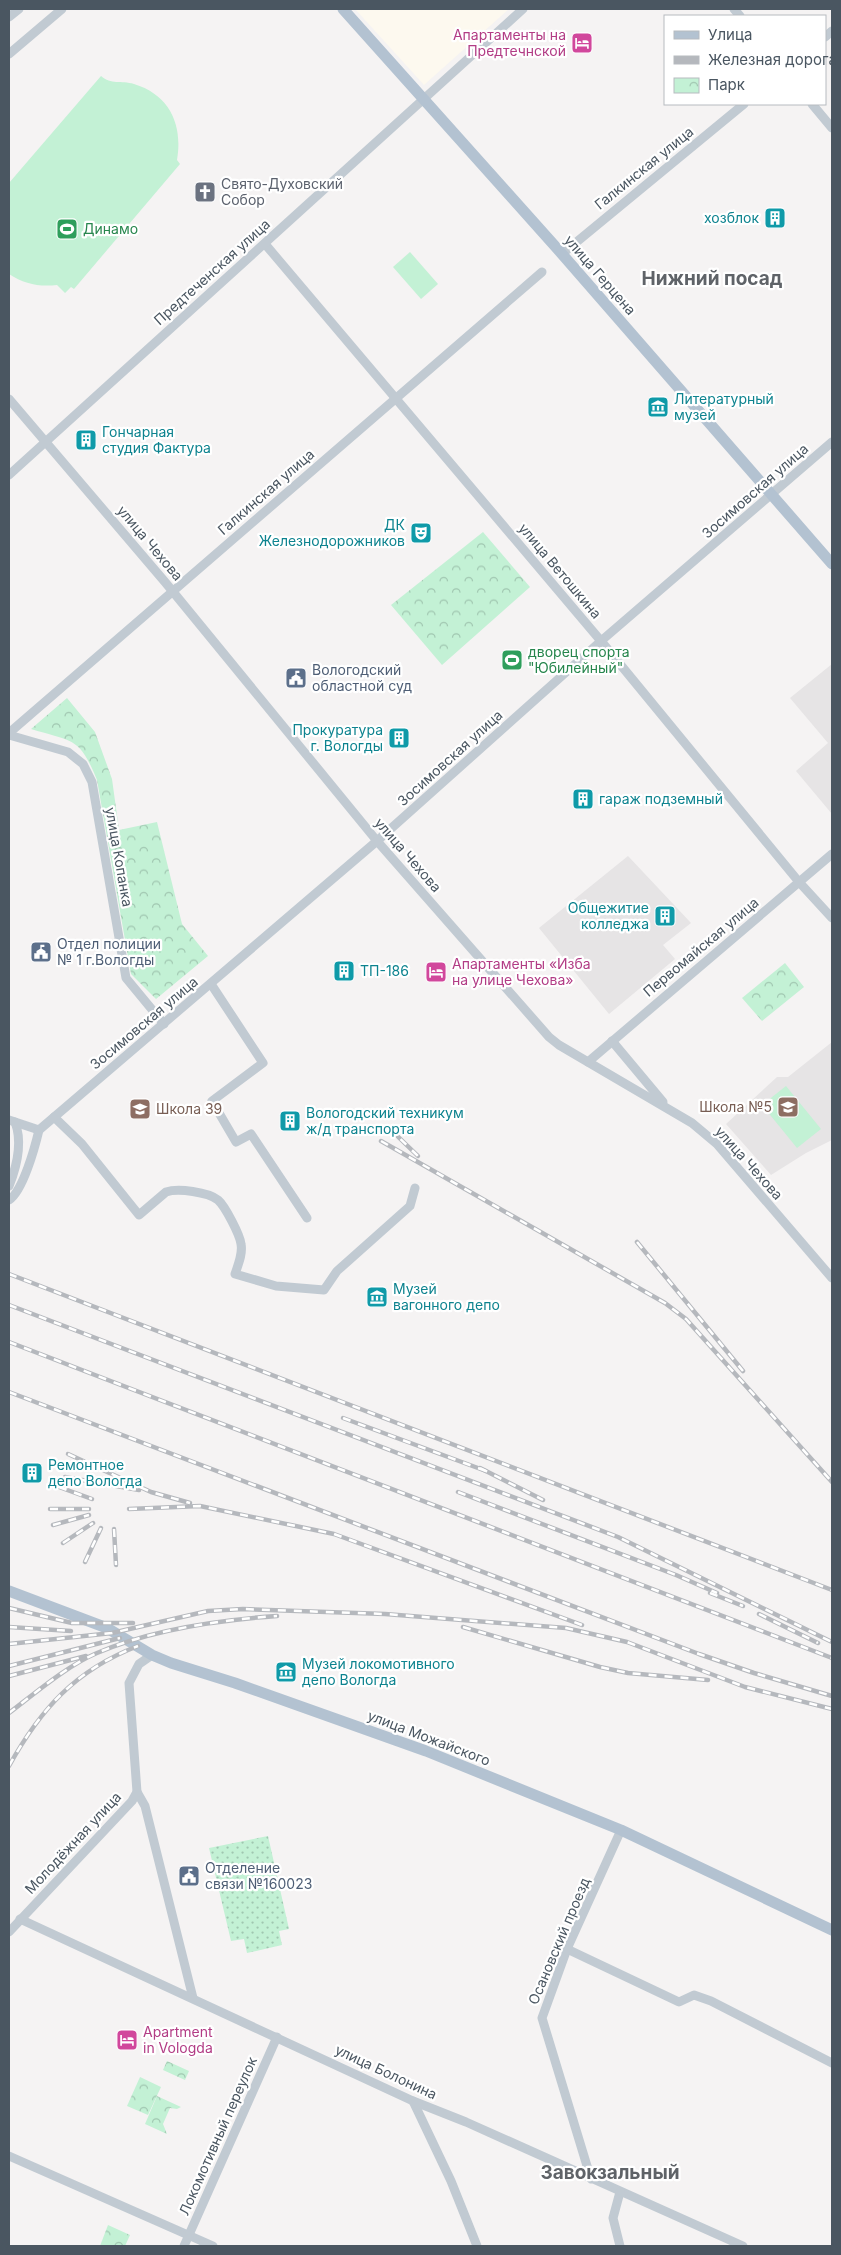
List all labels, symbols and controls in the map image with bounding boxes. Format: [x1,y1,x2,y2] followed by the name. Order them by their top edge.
[664,15,826,105] legend
[708,25,752,44] text: Улица
[453,26,566,59] place label: Апартаменты на Предтечнской
[570,31,594,55] hotel icon: Апартаменты на Предтечнской
[708,50,837,69] text: Железная дорога
[708,75,745,94] text: Парк
[591,123,696,213] street label: Галкинская улица
[221,175,343,208] place label: Свято-Духовский Собор
[193,180,217,204] church icon: Свято-Духовский Собор
[763,206,787,230] building icon: хозблок
[704,209,759,226] place label: хозблок
[150,215,273,328] street label: Предтеченская улица
[55,217,79,241] sports icon: Динамо
[83,220,138,237] place label: Динамо
[561,231,640,318] street label: улица Герцена
[642,267,783,290] district label: Нижний посад
[674,390,774,423] place label: Литературный музей
[646,395,670,419] museum icon: Литературный музей
[102,423,211,456] place label: Гончарная студия Фактура
[74,428,98,452] building icon: Гончарная студия Фактура
[698,440,811,541] street label: Зосимовская улица
[214,445,317,538] street label: Галкинская улица
[114,502,187,584] street label: улица Чехова
[259,516,406,549] place label: ДК Железнодорожников
[516,520,605,622] street label: улица Ветошкина
[409,521,433,545] theatre icon: ДК Железнодорожников
[528,643,630,676] place label: дворец спорта "Юбилейный"
[500,648,524,672] sports icon: дворец спорта "Юбилейный"
[312,661,412,694] place label: Вологодский областной суд
[284,666,308,690] public building icon: Вологодский областной суд
[394,706,506,809] street label: Зосимовская улица
[292,721,383,754] place label: Прокуратура г. Вологды
[387,726,411,750] building icon: Прокуратура г. Вологды
[571,787,595,811] building icon: гараж подземный
[599,790,723,807] place label: гараж подземный
[102,806,137,908] street label: улица Копанка
[371,814,445,895] street label: улица Чехова
[640,893,762,1000] street label: Первомайская улица
[568,899,649,932] place label: Общежитие колледжа
[653,904,677,928] building icon: Общежитие колледжа
[57,935,161,968] place label: Отдел полиции № 1 г.Вологды
[29,940,53,964] public building icon: Отдел полиции № 1 г.Вологды
[452,955,591,988] place label: Апартаменты «Изба на улице Чехова»
[332,959,356,983] building icon: ТП-186
[424,960,448,984] hotel icon: Апартаменты «Изба на улице Чехова»
[360,962,409,979] place label: ТП-186
[86,973,201,1073] street label: Зосимовская улица
[776,1095,800,1119] school or university icon: Школа №5
[128,1097,152,1121] school or university icon: Школа 39
[699,1098,772,1115] place label: Школа №5
[156,1100,222,1117] place label: Школа 39
[306,1104,464,1137] place label: Вологодский техникум ж/д транспорта
[278,1109,302,1133] building icon: Вологодский техникум ж/д транспорта
[712,1122,787,1203] street label: улица Чехова
[393,1280,500,1313] place label: Музей вагонного депо
[365,1285,389,1309] museum icon: Музей вагонного депо
[48,1456,142,1489] place label: Ремонтное депо Вологда
[20,1461,44,1485] building icon: Ремонтное депо Вологда
[302,1655,455,1688] place label: Музей локомотивного депо Вологда
[274,1660,298,1684] museum icon: Музей локомотивного депо Вологда
[366,1706,493,1769] street label: улица Можайского
[21,1788,124,1897] street label: Молодёжная улица
[205,1859,312,1892] place label: Отделение связи №160023
[177,1864,201,1888] public building icon: Отделение связи №160023
[524,1875,593,2007] street label: Осановский проезд
[143,2023,213,2056] place label: Apartment in Vologda
[115,2028,139,2052] hotel icon: Apartment in Vologda
[333,2041,440,2103] street label: улица Болонина
[175,2054,260,2218] street label: Локомотивный переулок
[540,2161,680,2184] district label: Завокзальный

